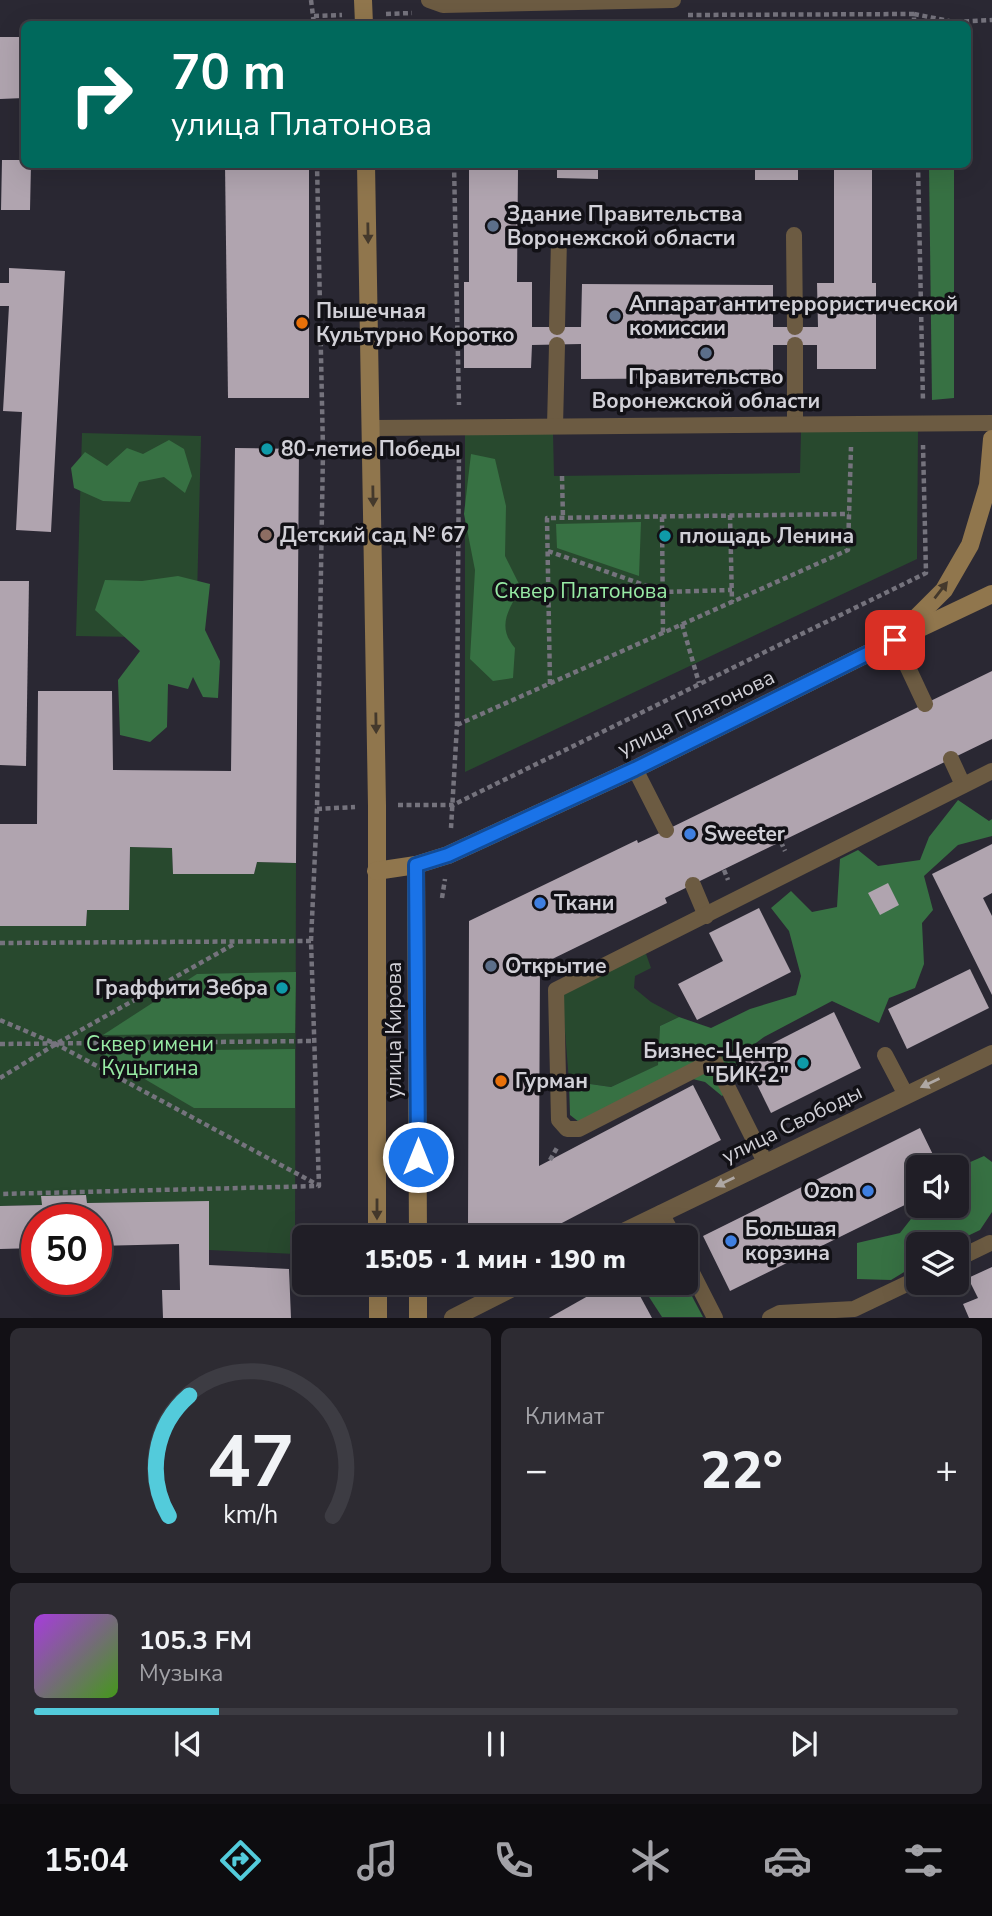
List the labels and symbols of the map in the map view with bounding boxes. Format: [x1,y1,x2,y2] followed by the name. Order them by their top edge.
[507,200,743,252] place label: Здание Правительства Воронежской области
[485,218,501,234] marker: Здание Правительства Воронежской области
[362,222,373,244] one-way arrow
[629,290,958,342] place label: Аппарат антитеррористической комиссии
[316,297,515,349] place label: Пышечная Культурно Коротко
[607,308,623,324] marker: Аппарат антитеррористической комиссии
[294,315,310,331] marker: Пышечная Культурно Коротко
[698,345,714,361] marker: Правительство Воронежской области
[592,363,820,415] place label: Правительство Воронежской области
[281,435,461,463] place label: 80-летие Победы
[259,441,275,457] marker: 80-летие Победы
[367,485,378,507] one-way arrow
[280,521,466,549] place label: Детский сад № 67
[679,522,854,550] place label: площадь Ленина
[258,527,274,543] marker: Детский сад № 67
[657,528,673,544] marker: площадь Ленина
[494,577,668,605] park label: Сквер Платонова
[934,582,949,600] one-way arrow
[865,610,925,670] pin
[613,663,779,763] street label: улица Платонова
[370,713,382,735] one-way arrow
[704,820,786,848] place label: Sweeter
[682,826,698,842] marker: Sweeter
[554,889,614,917] place label: Ткани
[532,895,548,911] marker: Ткани
[505,952,607,980] place label: Открытие
[483,958,499,974] marker: Открытие
[380,962,408,1098] street label: улица Кирова
[95,974,268,1002] place label: Граффити Зебра
[274,980,290,996] marker: Граффити Зебра
[86,1030,214,1082] park label: Сквер имени Куцыгина
[643,1037,789,1089] place label: Бизнес-Центр "БИК-2"
[795,1055,811,1071] marker: Бизнес-Центр "БИК-2"
[515,1067,588,1095] place label: Гурман
[493,1073,509,1089] marker: Гурман
[920,1077,940,1089] one-way arrow
[717,1078,867,1170] street label: улица Свободы
[381,1120,455,1194] position arrow
[715,1176,735,1187] one-way arrow
[803,1177,854,1205] place label: Ozon
[860,1183,876,1199] marker: Ozon
[371,1198,383,1220] one-way arrow
[21,1204,112,1295] speed limit sign: 50
[745,1215,837,1267] place label: Большая корзина
[723,1233,739,1249] marker: Большая корзина

